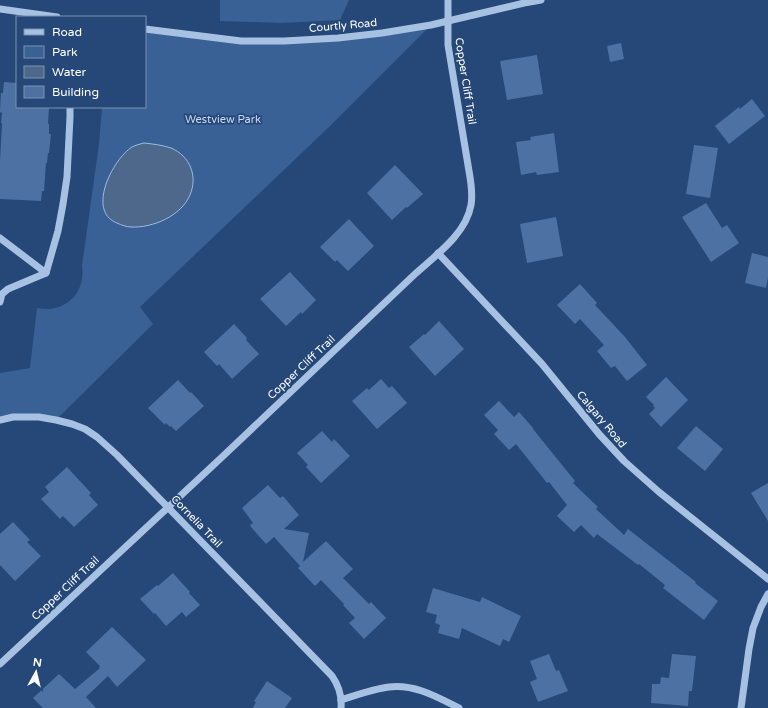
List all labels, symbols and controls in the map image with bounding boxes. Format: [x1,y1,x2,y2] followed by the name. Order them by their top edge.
[16,16,146,108] legend
[308,16,378,35] street label: Courtly Road
[52,25,82,39] text: Road
[452,37,479,125] street label: Copper Cliff Trail
[52,45,78,59] text: Park
[52,65,87,79] text: Water
[52,85,99,99] text: Building
[185,113,261,126] park label: Westview Park
[265,333,338,402] street label: Copper Cliff Trail
[574,388,629,450] street label: Calgary Road
[168,492,225,550] street label: Cornelia Trail
[29,554,102,623] street label: Copper Cliff Trail
[16,652,56,692] north arrow
[32,656,43,670] text: N

